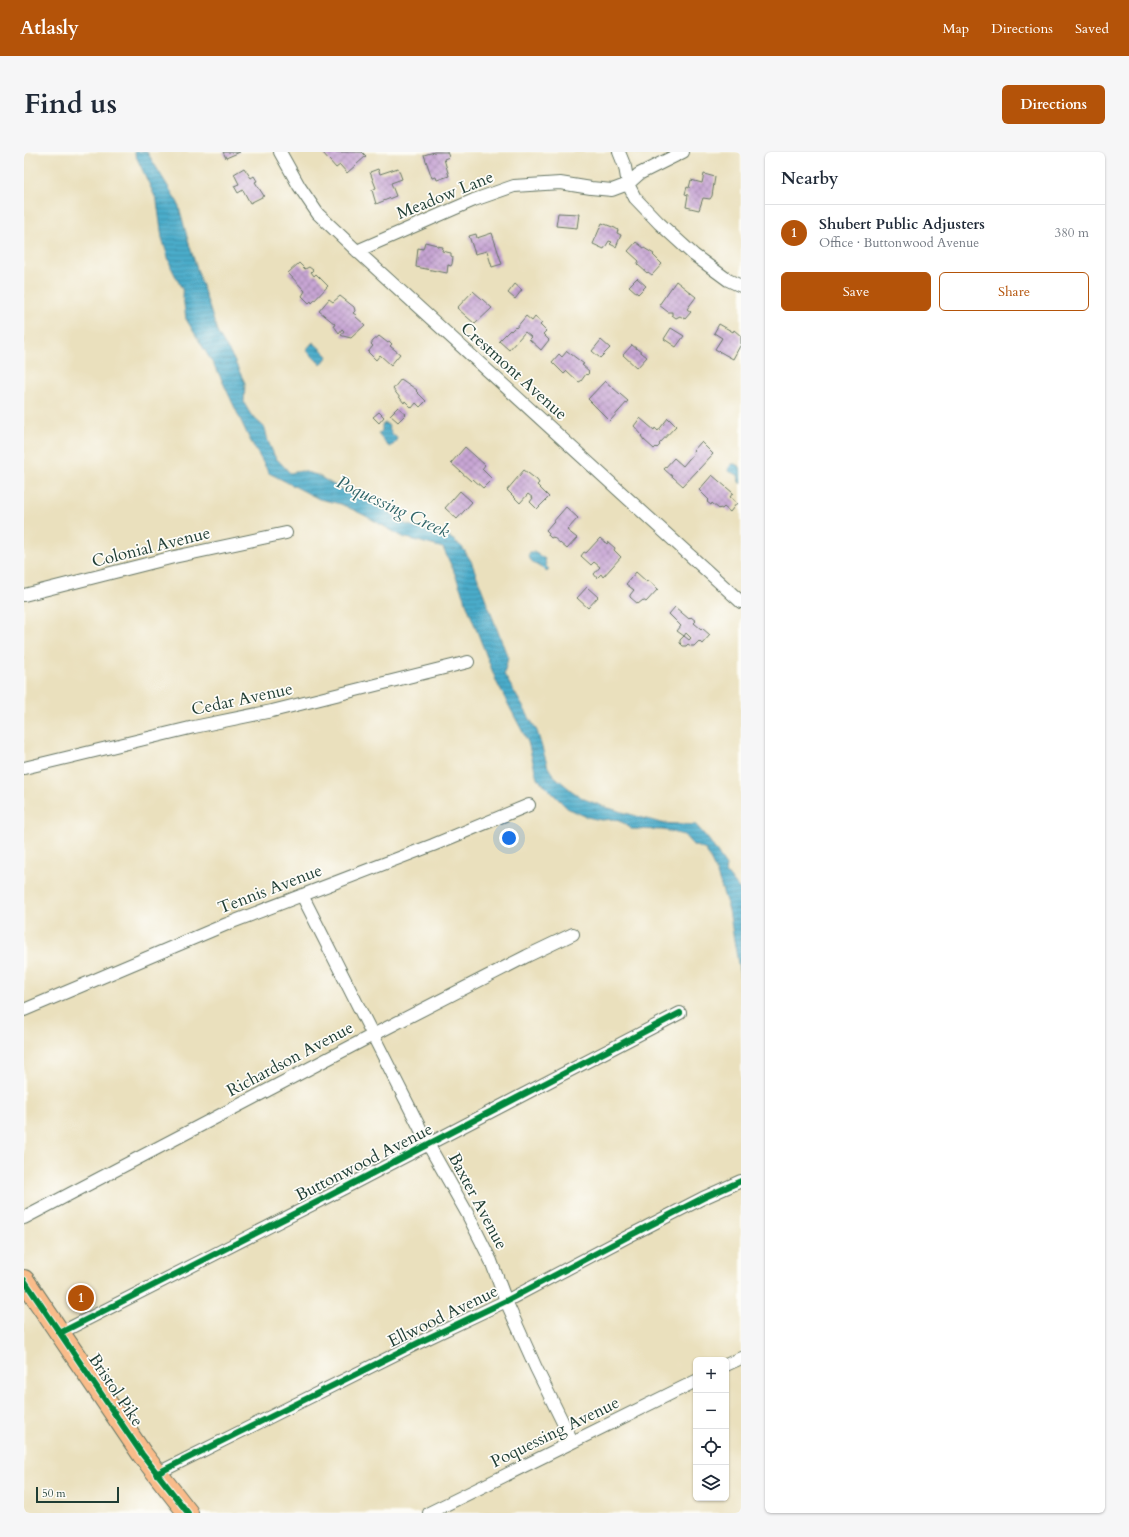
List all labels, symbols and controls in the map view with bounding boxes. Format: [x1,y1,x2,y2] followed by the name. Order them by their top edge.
[20,15,79,41] text: Atlasly
[943,19,969,38] text: Map
[991,19,1053,38] text: Directions
[1075,19,1109,38] text: Saved
[24,85,117,123] text: Find us
[1002,85,1105,124] button: Directions
[393,165,497,225] street label: Meadow Lane
[781,167,838,190] text: Nearby
[819,214,985,234] text: Shubert Public Adjusters
[791,224,797,242] text: 1
[1055,224,1089,242] text: 380 m
[819,234,979,252] text: Office · Buttonwood Avenue
[781,272,931,311] button: Save
[939,272,1089,311] button: Share
[456,317,572,425] street label: Crestmont Avenue
[332,470,454,544] water label: Poquessing Creek
[89,521,213,573] street label: Colonial Avenue
[189,677,295,721] street label: Cedar Avenue
[499,828,519,848] your location
[215,859,325,919] street label: Tennis Avenue
[223,1016,357,1102] street label: Richardson Avenue
[291,1117,437,1207] street label: Buttonwood Avenue
[443,1149,513,1253] street label: Baxter Avenue
[384,1279,502,1353] street label: Ellwood Avenue
[68,1283,94,1313] pin: 1
[83,1349,149,1431] street label: Bristol Pike
[693,1357,729,1501] map controls
[693,1357,729,1393] button: +
[487,1391,623,1473] street label: Poquessing Avenue
[693,1393,729,1429] button: −
[693,1429,729,1465] button: locate
[693,1465,729,1501] button: layers
[36,1485,119,1504] scale bar
[42,1486,66,1501] text: 50 m

